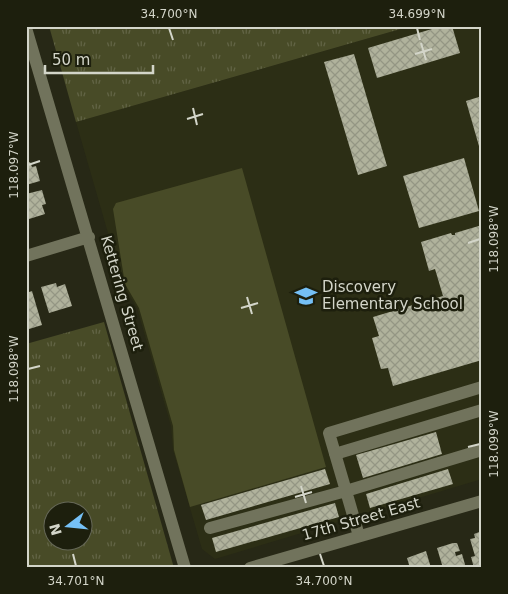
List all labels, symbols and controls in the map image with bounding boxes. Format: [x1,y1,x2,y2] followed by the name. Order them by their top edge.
[141,7,197,21] text: 34.700°N
[389,7,445,21] text: 34.699°N
[45,42,152,74] scale bar
[52,51,90,69] text: 50 m
[7,131,21,199] text: 118.097°W
[487,205,501,273] text: 118.098°W
[97,233,147,353] street label: Kettering Street
[322,278,463,313] place label: Discovery Elementary School
[293,283,319,309] school or university icon: Discovery Elementary School
[7,335,21,403] text: 118.098°W
[487,410,501,478] text: 118.099°W
[300,494,422,544] street label: 17th Street East
[42,502,92,552] north arrow
[46,522,65,537] text: N
[48,574,104,588] text: 34.701°N
[296,574,352,588] text: 34.700°N

